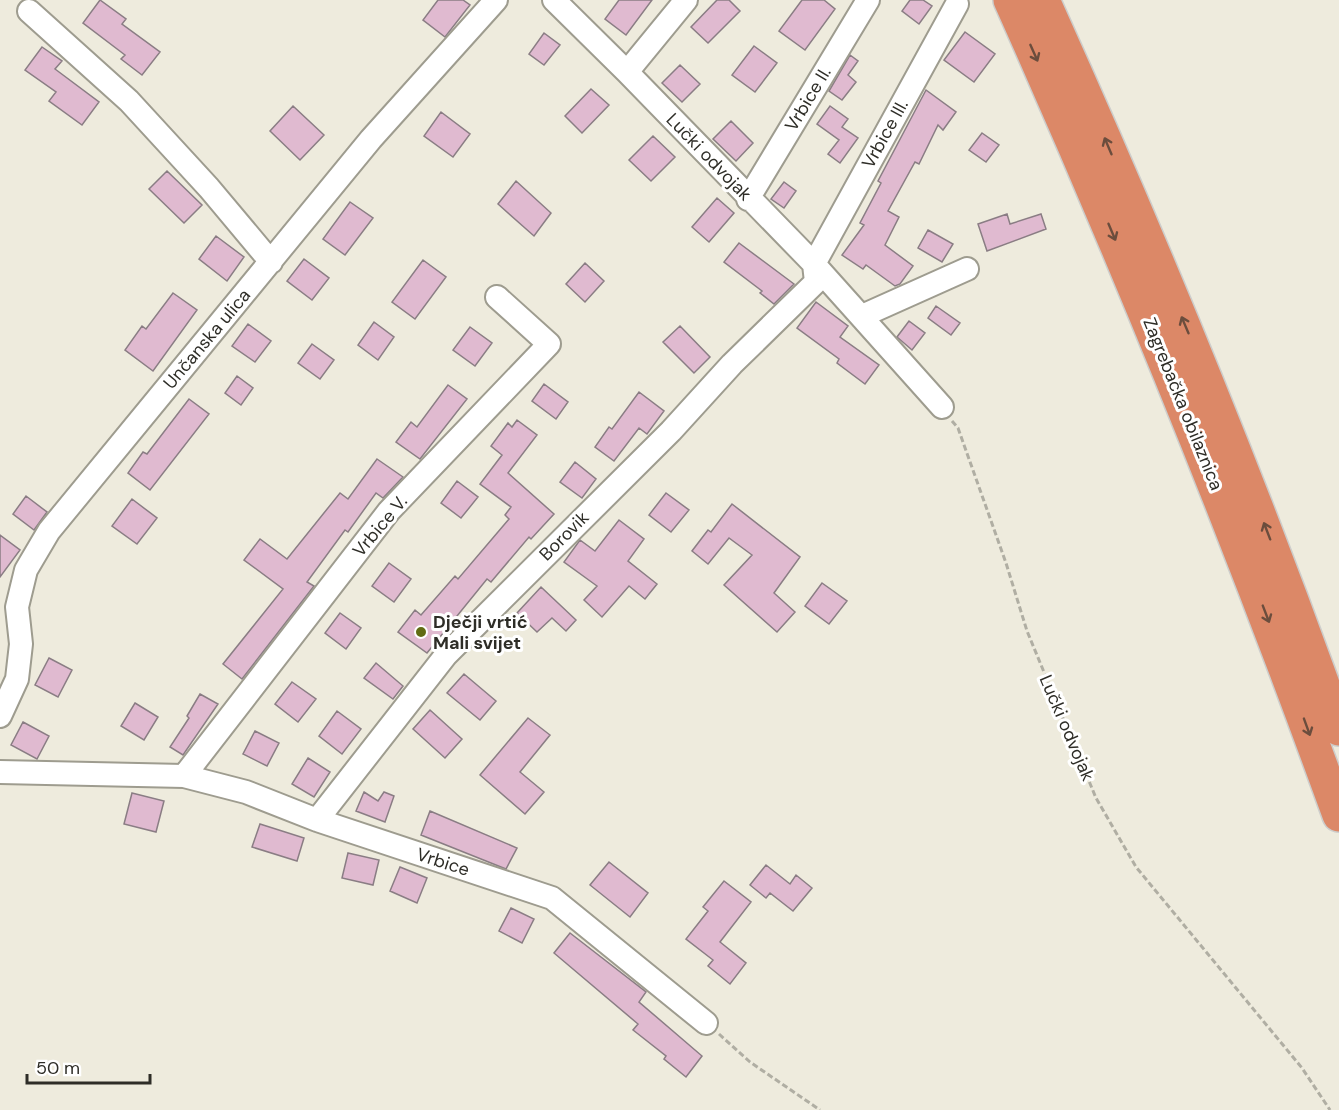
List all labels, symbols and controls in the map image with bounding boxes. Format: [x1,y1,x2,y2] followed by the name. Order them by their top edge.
[1029,44,1040,62] one-way arrow
[779,62,837,136] street label: Vrbice II.
[856,95,914,173] street label: Vrbice III.
[661,108,757,206] street label: Lučki odvojak
[1102,137,1114,155] one-way arrow
[1107,223,1118,241] one-way arrow
[158,284,256,394] street label: Unčanska ulica
[1137,314,1229,494] street label: Zagrebačka obilaznica
[1179,316,1190,335] one-way arrow
[347,490,413,562] street label: Vrbice V.
[534,506,594,566] street label: Borovik
[1260,522,1271,541] one-way arrow
[1261,604,1272,623] one-way arrow
[433,610,528,655] place label: Dječji vrtić Mali svijet
[414,625,428,639] marker: Dječji vrtić Mali svijet
[1034,671,1100,785] street label: Lučki odvojak
[1303,717,1314,736] one-way arrow
[413,842,473,882] street label: Vrbice
[27,1047,150,1085] scale bar
[36,1056,80,1080] text: 50 m

